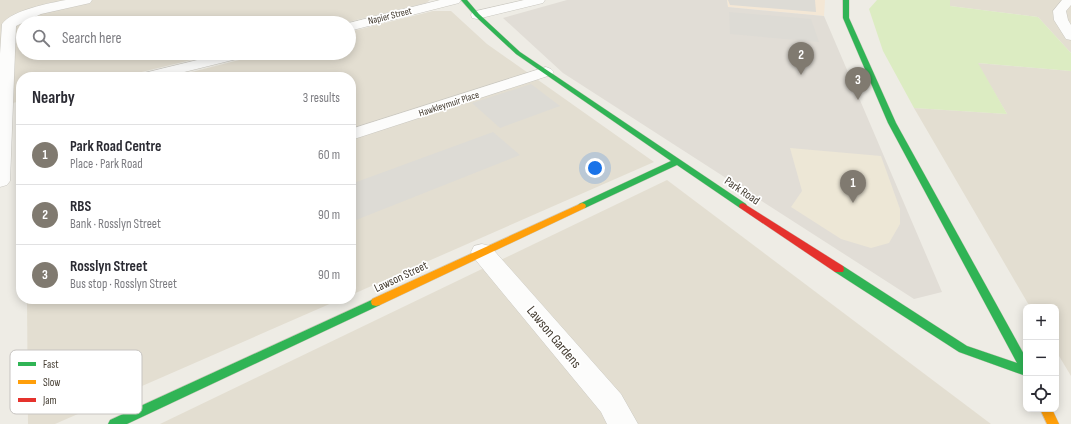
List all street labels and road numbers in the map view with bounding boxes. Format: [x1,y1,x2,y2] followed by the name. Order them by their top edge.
[367,5,413,27] street label: Napier Street
[417,89,481,119] street label: Hawkleymuir Place
[721,174,763,208] street label: Park Road
[372,258,430,296] street label: Lawson Street
[523,302,585,372] street label: Lawson Gardens

